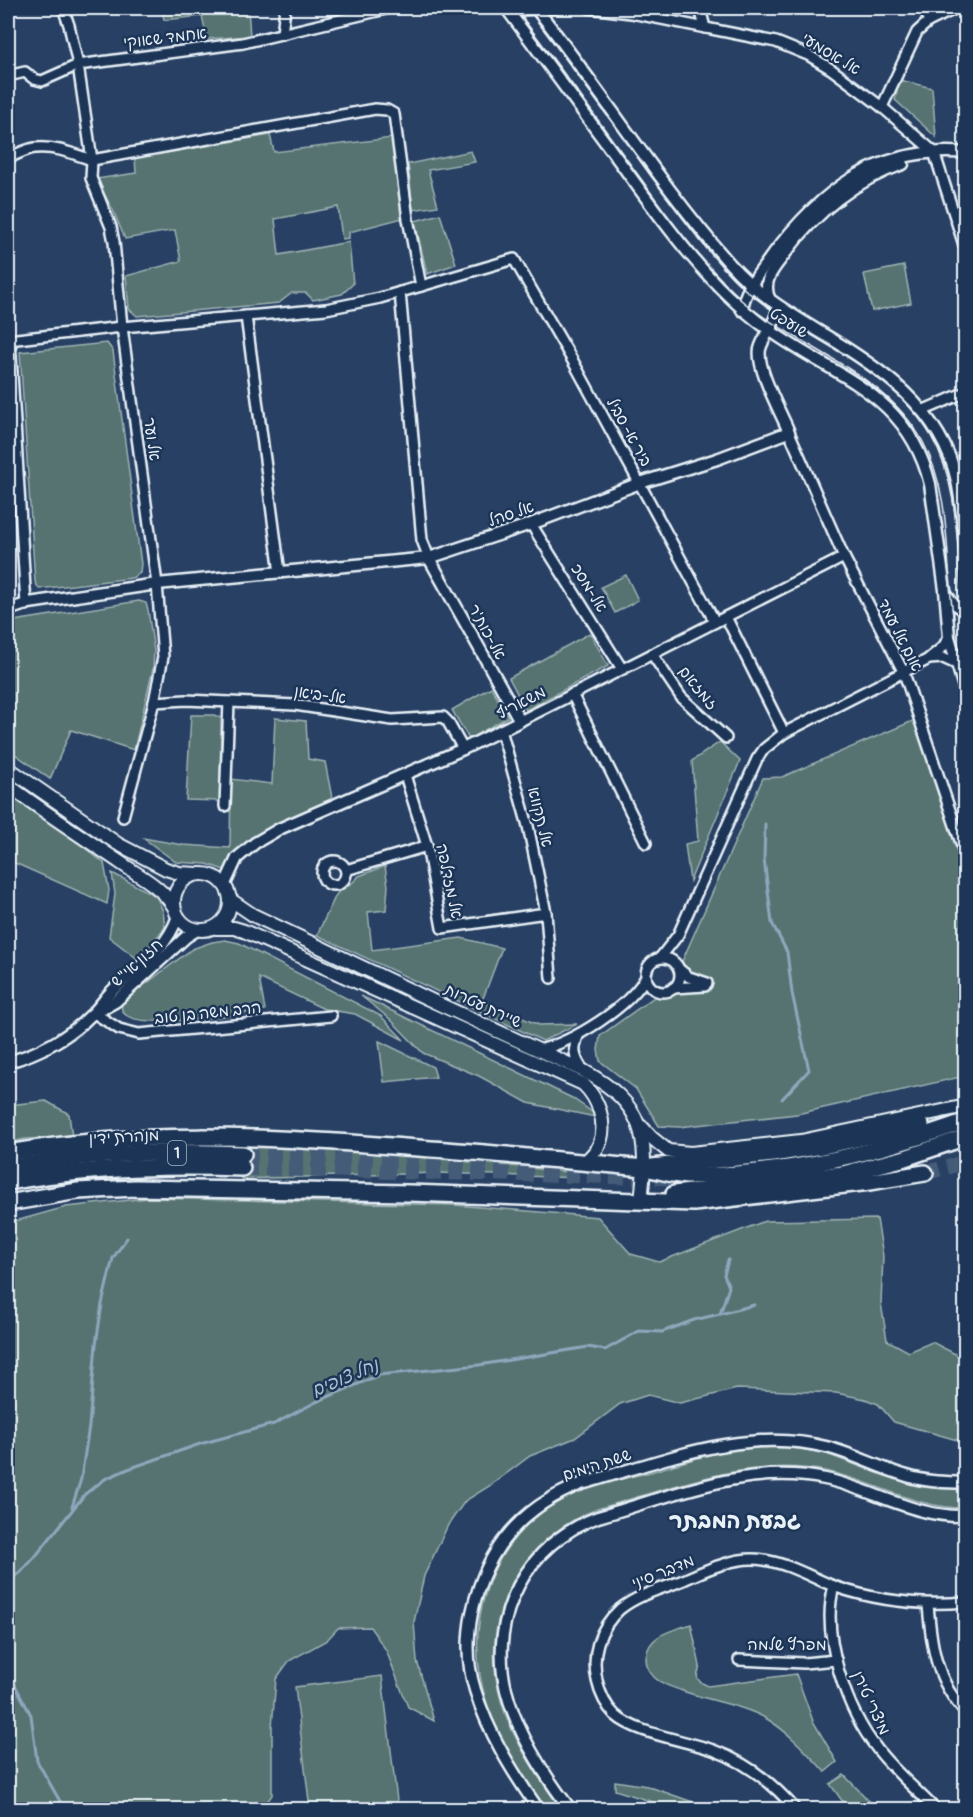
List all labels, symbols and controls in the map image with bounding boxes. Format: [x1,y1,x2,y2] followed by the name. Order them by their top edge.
[122,23,208,53] street label: אחמד שאוקי
[798,29,864,79] street label: אל אסמעי
[766,303,812,343] street label: שועפט
[602,394,656,470] street label: ביר א- סביל
[139,416,165,462] street label: אל וער
[485,497,537,531] street label: אל סהל
[566,560,612,616] street label: אל-מסכ
[873,596,927,675] street label: אום אל עמד
[464,601,510,663] street label: אל-כות'ר
[674,662,722,714] street label: זמזאם
[293,681,347,709] street label: אל-ביאן
[493,682,549,724] street label: משאריף
[523,785,557,849] street label: אל תקווא
[431,842,467,920] street label: אל מזדלפה
[107,934,167,992] street label: חזון אי"ש
[440,979,525,1033] street label: שיירת עטרות
[154,997,262,1029] street label: הרב משה בן טוב
[88,1125,160,1149] street label: מנהרת ידין
[168,1141,186,1165] road number: 1
[308,1353,383,1402] water label: נחל צופים
[560,1445,634,1485] street label: ששת הימים
[669,1507,801,1535] district label: גבעת המבתר
[629,1550,697,1594] street label: מדבר סיני
[747,1635,827,1655] street label: מפרץ שלמה
[847,1668,895,1738] street label: מיצרי טירן

